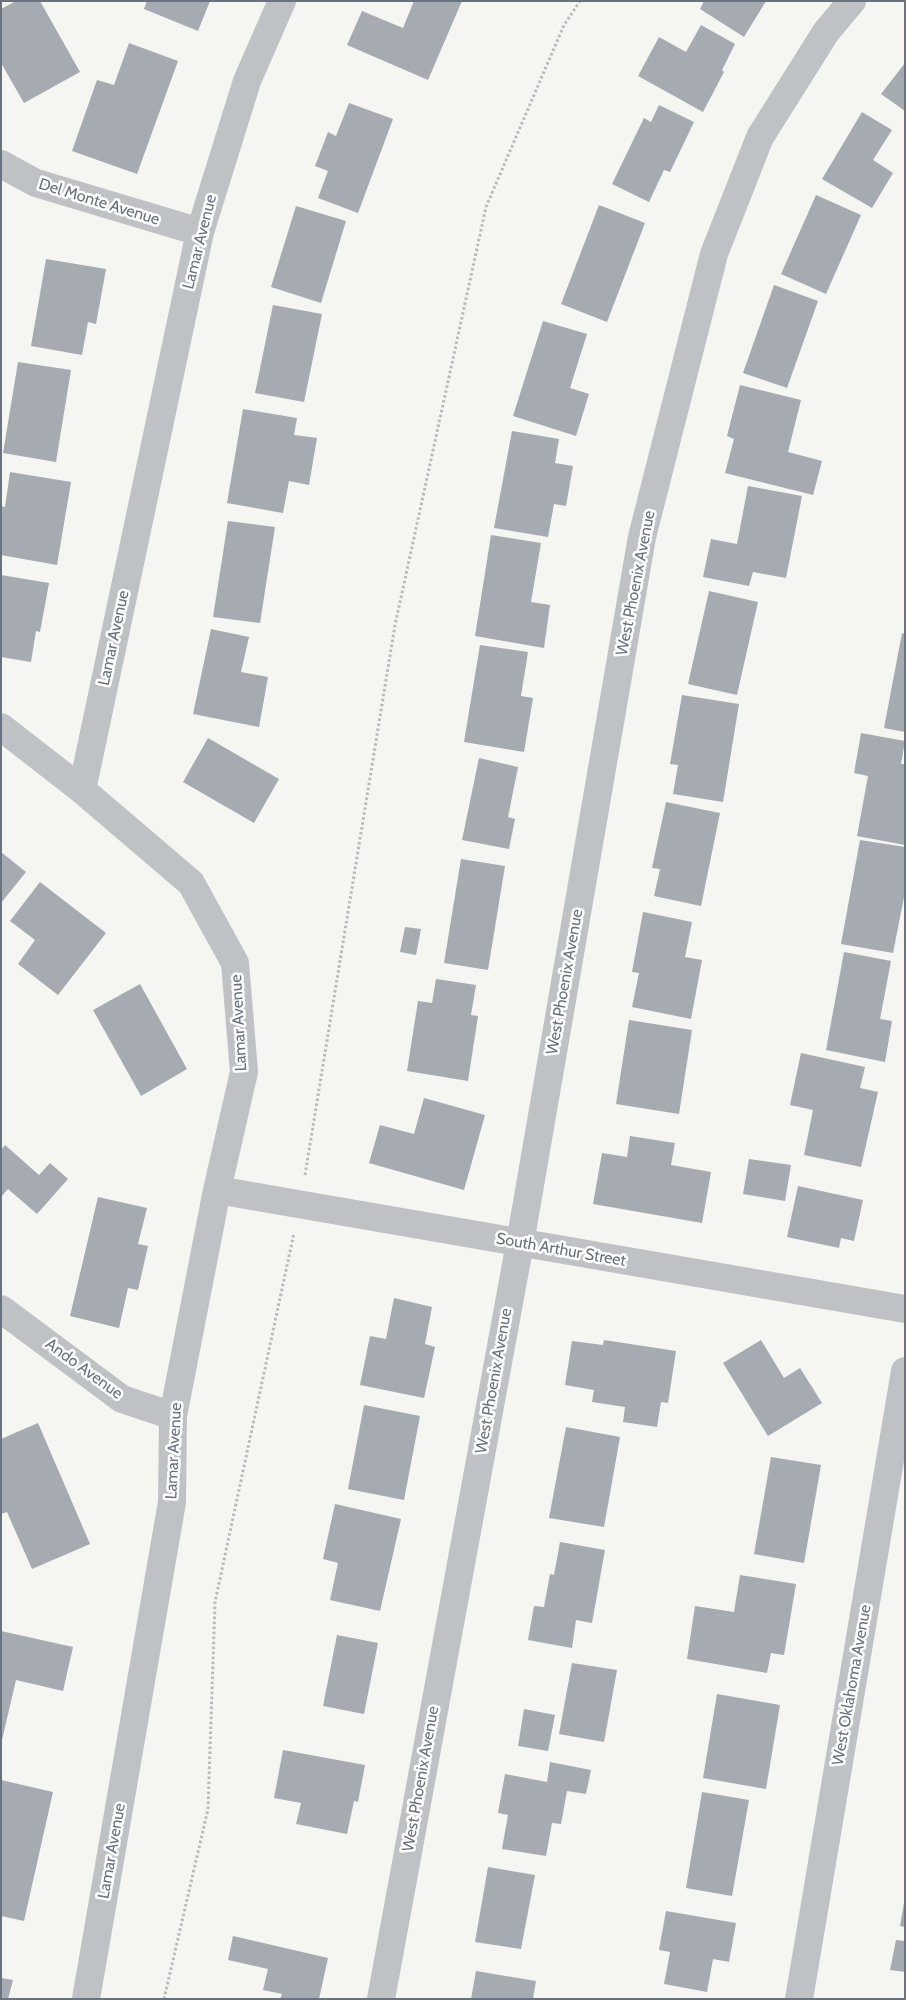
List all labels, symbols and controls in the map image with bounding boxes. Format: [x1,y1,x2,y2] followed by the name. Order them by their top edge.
[36,174,162,230] street label: Del Monte Avenue
[179,193,221,291] street label: Lamar Avenue
[613,509,659,657] street label: West Phoenix Avenue
[95,589,133,687] street label: Lamar Avenue
[543,908,587,1056] street label: West Phoenix Avenue
[227,974,251,1072] street label: Lamar Avenue
[495,1229,627,1271] street label: South Arthur Street
[472,1307,516,1455] street label: West Phoenix Avenue
[42,1335,126,1403] street label: Ando Avenue
[162,1402,186,1500] street label: Lamar Avenue
[828,1603,876,1767] street label: West Oklahoma Avenue
[399,1705,443,1853] street label: West Phoenix Avenue
[94,1802,130,1900] street label: Lamar Avenue

